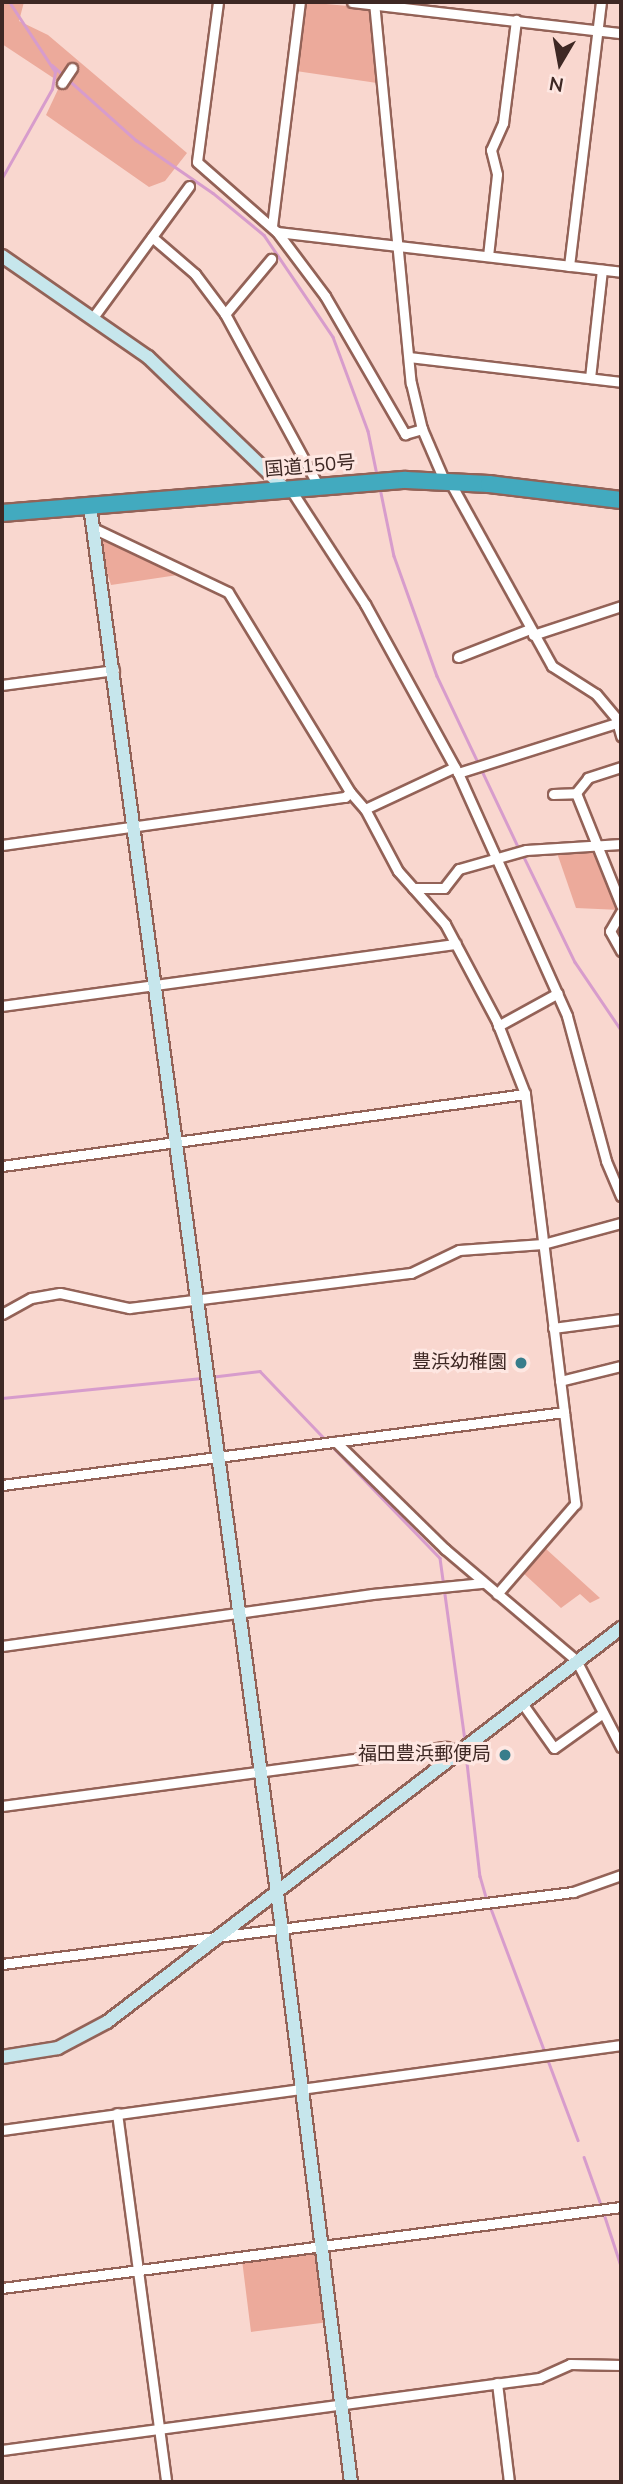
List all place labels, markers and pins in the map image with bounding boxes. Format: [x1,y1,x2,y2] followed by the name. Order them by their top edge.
[412,1352,507,1374] place label: 豊浜幼稚園
[513,1355,529,1371] marker: 豊浜幼稚園
[358,1744,491,1766] place label: 福田豊浜郵便局
[497,1747,513,1763] marker: 福田豊浜郵便局

